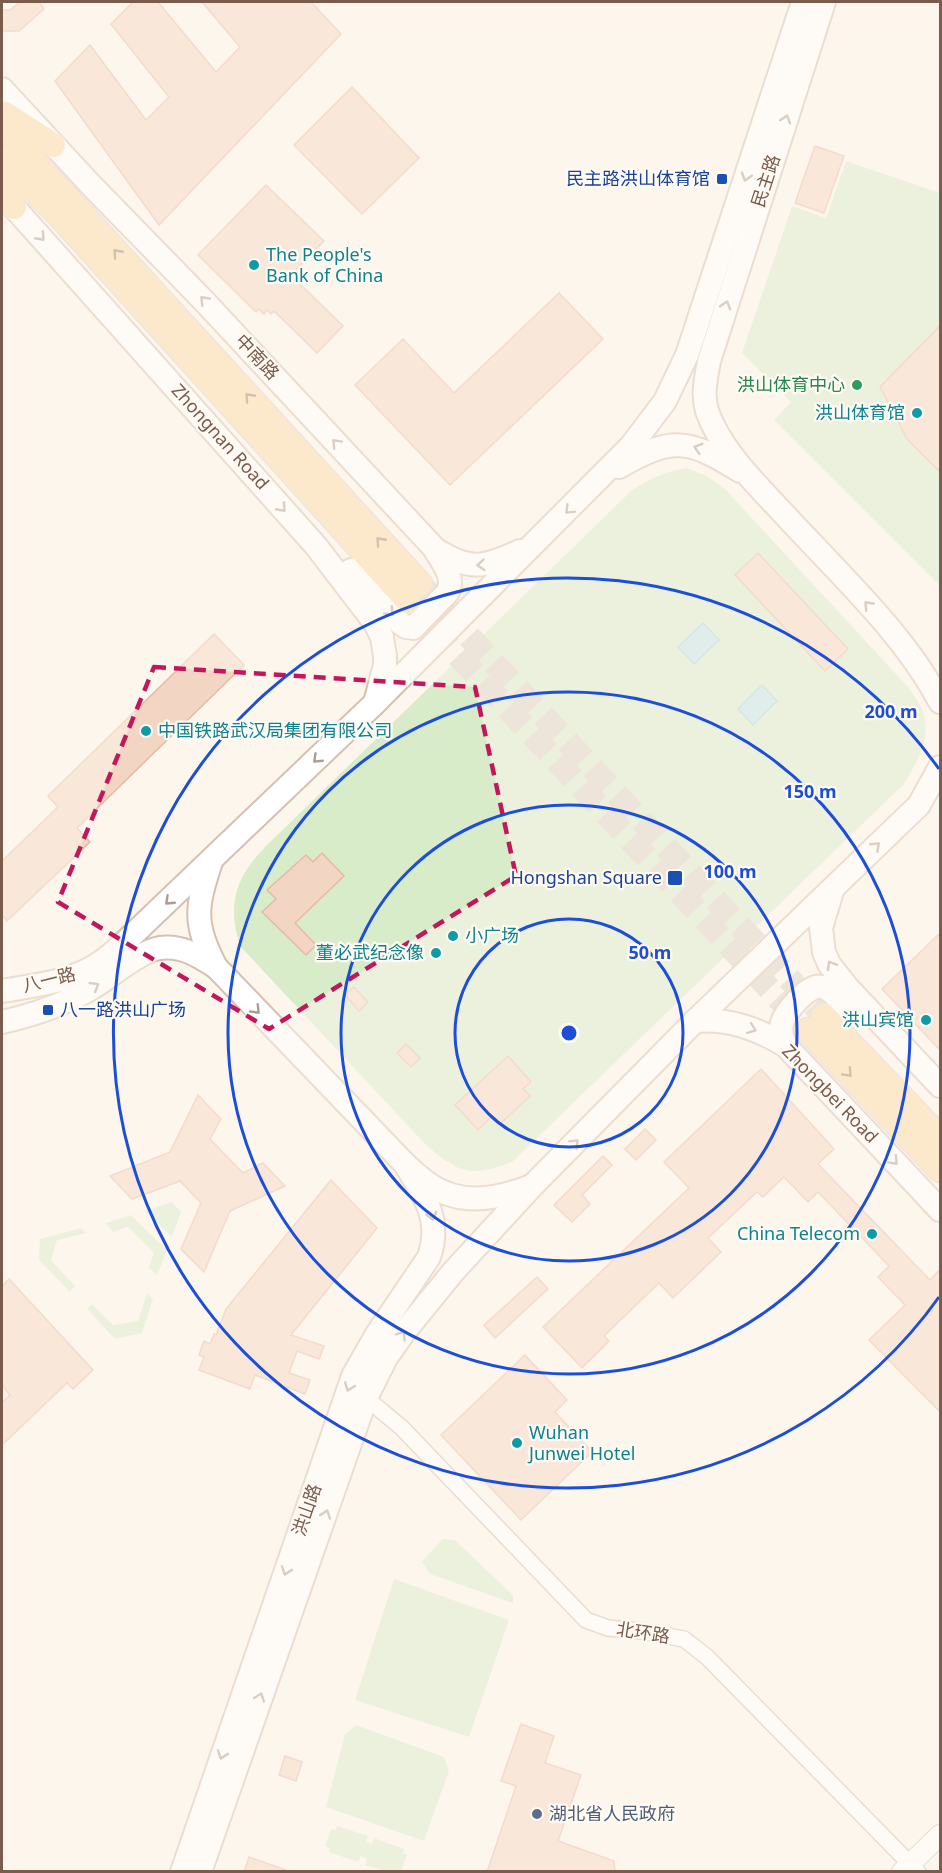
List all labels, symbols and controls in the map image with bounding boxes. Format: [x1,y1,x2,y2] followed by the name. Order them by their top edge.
[778,114,791,125] one-way arrow
[745,151,785,210] street label: 民主路
[566,166,710,190] place label: 民主路洪山体育馆
[741,171,753,182] one-way arrow
[715,172,729,186] marker: 民主路洪山体育馆
[34,230,45,240] one-way arrow
[266,242,383,287] place label: The People's Bank of China
[113,249,124,260] one-way arrow
[247,258,261,272] marker: The People's Bank of China
[200,297,211,308] one-way arrow
[719,300,731,311] one-way arrow
[231,328,285,384] street label: 中南路
[737,372,845,396] place label: 洪山体育中心
[167,378,275,494] street label: Zhongnan Road
[850,378,864,392] marker: 洪山体育中心
[245,393,256,404] one-way arrow
[815,400,905,424] place label: 洪山体育馆
[910,406,924,420] marker: 洪山体育馆
[333,439,344,450] one-way arrow
[693,443,703,456] one-way arrow
[275,501,286,512] one-way arrow
[565,504,576,514] one-way arrow
[377,537,388,548] one-way arrow
[477,558,486,571] one-way arrow
[864,601,875,612] one-way arrow
[383,605,394,616] one-way arrow
[864,699,918,723] text: 200 m
[158,718,392,742] place label: 中国铁路武汉局集团有限公司
[139,724,153,738] marker: 中国铁路武汉局集团有限公司
[313,752,323,763] one-way arrow
[783,779,837,803] text: 150 m
[869,842,880,853] one-way arrow
[703,859,757,883] text: 100 m
[511,865,662,889] place label: Hongshan Square
[666,869,684,887] marker: Hongshan Square
[165,893,176,904] one-way arrow
[465,923,519,947] place label: 小广场
[446,929,460,943] marker: 小广场
[316,940,424,964] place label: 董必武纪念像
[629,940,671,964] text: 50 m
[429,946,443,960] marker: 董必武纪念像
[20,961,78,997] street label: 八一路
[827,961,838,971] one-way arrow
[89,982,99,994] one-way arrow
[60,997,186,1021] place label: 八一路洪山广场
[249,1002,260,1013] one-way arrow
[41,1003,55,1017] marker: 八一路洪山广场
[842,1007,914,1031] place label: 洪山宾馆
[919,1013,933,1027] marker: 洪山宾馆
[747,1022,757,1035] one-way arrow
[559,1023,579,1043] centre of rings
[778,1039,884,1148] street label: Zhongbei Road
[841,1066,852,1076] one-way arrow
[568,1139,579,1150] one-way arrow
[887,1154,898,1164] one-way arrow
[424,1211,437,1221] one-way arrow
[737,1221,860,1245] place label: China Telecom
[865,1227,879,1241] marker: China Telecom
[395,1330,406,1341] one-way arrow
[344,1381,357,1392] one-way arrow
[527,1420,635,1465] place label: Wuhan Junwei Hotel
[510,1436,524,1450] marker: Wuhan Junwei Hotel
[286,1480,326,1539] street label: 洪山路
[318,1509,331,1519] one-way arrow
[281,1565,293,1576] one-way arrow
[615,1616,672,1648] street label: 北环路
[253,1692,266,1703] one-way arrow
[217,1749,229,1760] one-way arrow
[549,1801,675,1825] place label: 湖北省人民政府
[530,1807,544,1821] marker: 湖北省人民政府

